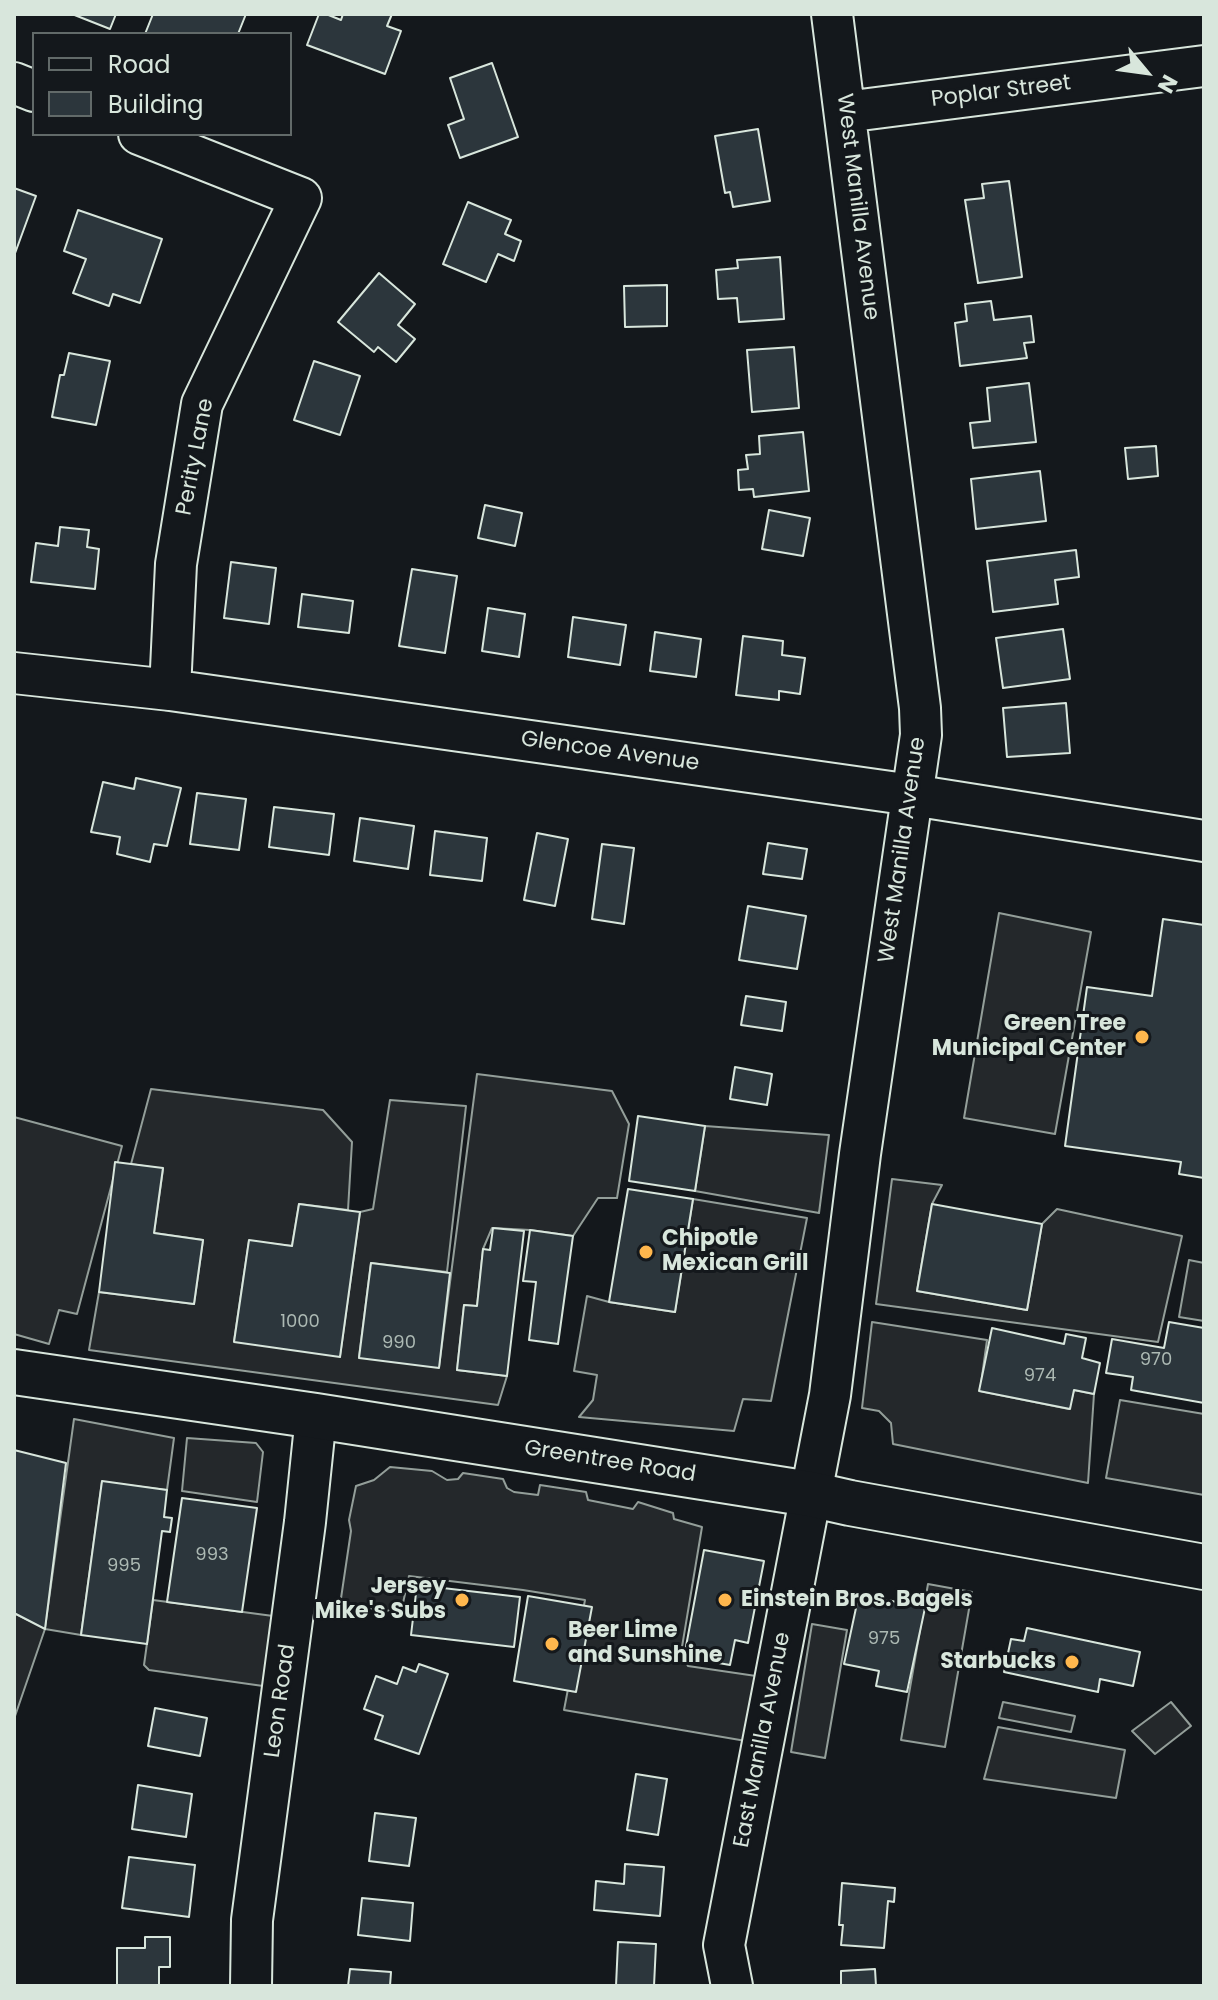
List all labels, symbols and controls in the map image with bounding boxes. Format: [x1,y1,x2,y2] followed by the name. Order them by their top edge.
[32,32,292,136] legend
[1106,32,1186,112] north arrow
[108,48,170,81] text: Road
[1150,69,1185,99] text: N
[930,70,1072,114] street label: Poplar Street
[108,88,204,121] text: Building
[830,92,884,322] street label: West Manilla Avenue
[172,396,220,518] street label: Perity Lane
[519,726,701,778] street label: Glencoe Avenue
[874,735,932,965] street label: West Manilla Avenue
[932,1011,1126,1062] place label: Green Tree Municipal Center
[1133,1028,1151,1046] marker: Green Tree Municipal Center
[662,1226,809,1278] place label: Chipotle Mexican Grill
[637,1243,655,1261] marker: Chipotle Mexican Grill
[280,1311,320,1333] house number: 1000
[382,1332,416,1354] house number: 990
[1140,1349,1172,1371] house number: 970
[1024,1365,1056,1387] house number: 974
[522,1435,698,1489] street label: Greentree Road
[195,1544,229,1566] house number: 993
[107,1555,141,1577] house number: 995
[315,1574,446,1626] place label: Jersey Mike's Subs
[741,1587,973,1613] place label: Einstein Bros. Bagels
[453,1591,471,1609] marker: Jersey Mike's Subs
[716,1591,734,1609] marker: Einstein Bros. Bagels
[568,1618,723,1670] place label: Beer Lime and Sunshine
[868,1628,900,1650] house number: 975
[729,1630,797,1850] street label: East Manilla Avenue
[543,1635,561,1653] marker: Beer Lime and Sunshine
[260,1643,302,1759] street label: Leon Road
[940,1649,1056,1675] place label: Starbucks
[1063,1653,1081,1671] marker: Starbucks

